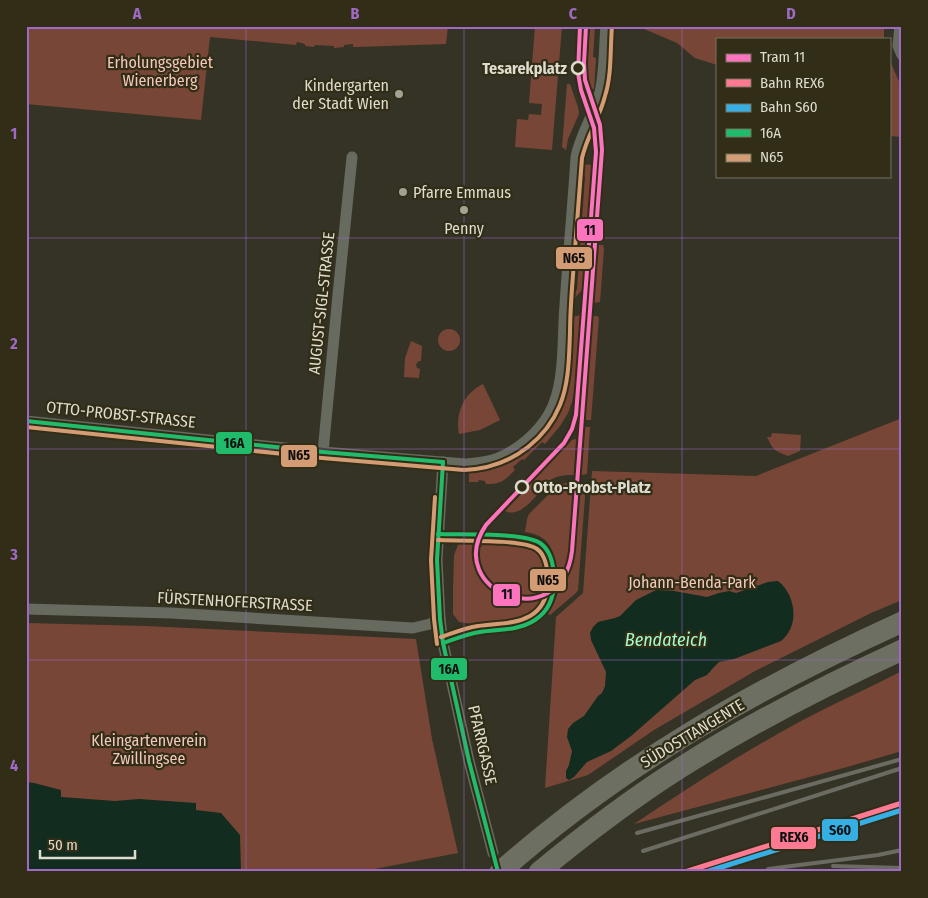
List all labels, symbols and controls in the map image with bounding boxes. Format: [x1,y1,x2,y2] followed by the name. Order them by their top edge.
[132,4,142,23] text: A
[351,4,360,23] text: B
[569,4,578,23] text: C
[786,4,796,23] text: D
[716,38,890,178] legend
[760,48,805,66] text: Tram 11
[107,53,214,90] park label: Erholungsgebiet Wienerberg
[482,59,567,78] place label: Tesarekplatz
[571,61,585,75] marker: Tesarekplatz
[760,74,825,92] text: Bahn REX6
[292,76,389,113] place label: Kindergarten der Stadt Wien
[393,88,405,100] marker: Kindergarten der Stadt Wien
[760,98,818,116] text: Bahn S60
[11,124,17,143] text: 1
[760,124,781,142] text: 16A
[760,148,783,166] text: N65
[413,183,511,202] place label: Pfarre Emmaus
[397,186,409,198] marker: Pfarre Emmaus
[458,204,470,216] marker: Penny
[576,218,604,242] line badge: 11
[444,219,485,238] place label: Penny
[584,222,596,239] text: 11
[305,231,338,375] street label: AUGUST-SIGL-STRASSE
[555,246,593,270] line badge: N65
[563,250,585,267] text: N65
[9,334,18,353] text: 2
[45,397,196,432] street label: OTTO-PROBST-STRASSE
[215,431,253,455] line badge: 16A
[224,435,245,452] text: 16A
[280,444,318,468] line badge: N65
[288,447,310,464] text: N65
[533,478,651,497] place label: Otto-Probst-Platz
[515,480,529,494] marker: Otto-Probst-Platz
[9,545,18,564] text: 3
[529,568,567,592] line badge: N65
[537,572,559,589] text: N65
[628,573,756,592] park label: Johann-Benda-Park
[492,583,521,607] line badge: 11
[501,586,513,603] text: 11
[157,588,313,615] street label: FÜRSTENHOFERSTRASSE
[625,629,707,651] water label: Bendateich
[430,657,468,681] line badge: 16A
[439,661,460,678] text: 16A
[637,695,748,772] street label: SÜDOSTTANGENTE
[464,703,501,787] street label: PFARRGASSE
[91,731,207,768] park label: Kleingartenverein Zwillingsee
[10,756,18,775] text: 4
[821,818,859,842] line badge: S60
[829,822,851,839] text: S60
[770,826,817,850] line badge: REX6
[40,828,135,860] scale bar
[780,829,808,846] text: REX6
[48,836,78,854] text: 50 m

